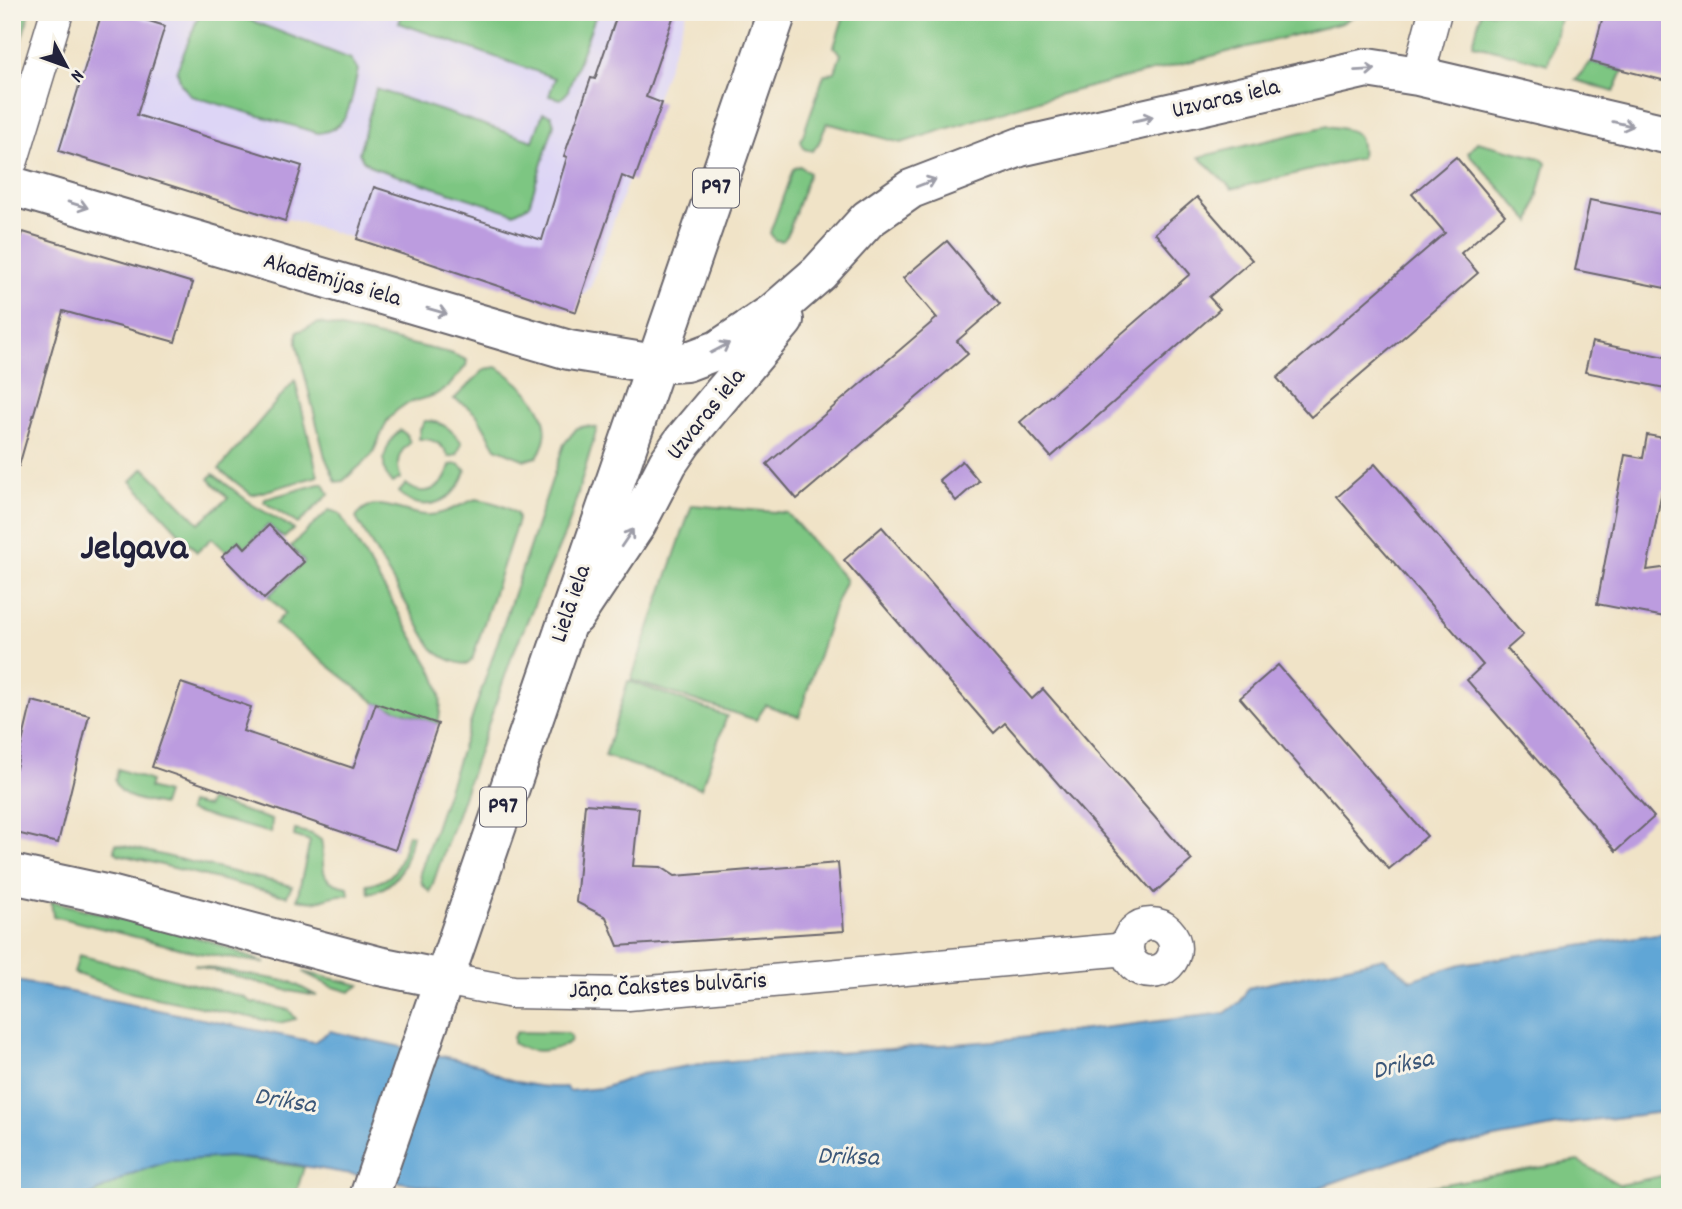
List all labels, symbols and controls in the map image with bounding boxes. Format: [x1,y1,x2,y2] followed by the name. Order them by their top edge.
[32,32,102,102] north arrow
[63,62,89,87] text: N
[1353,64,1376,77] one-way arrow
[1169,71,1284,129] street label: Uzvaras iela
[1131,112,1154,125] one-way arrow
[1611,118,1634,131] one-way arrow
[693,168,739,208] road number: P97
[914,176,936,189] one-way arrow
[66,200,88,213] one-way arrow
[259,245,406,317] street label: Akadēmijas iela
[426,306,448,319] one-way arrow
[709,341,730,354] one-way arrow
[659,361,755,468] street label: Uzvaras iela
[80,523,189,578] district label: Jelgava
[620,529,634,548] one-way arrow
[543,560,601,647] street label: Lielā iela
[480,788,526,827] road number: P97
[568,965,768,1009] street label: Jāņa Čakstes bulvāris
[1369,1041,1439,1091] water label: Driksa
[252,1079,320,1125] water label: Driksa
[817,1138,881,1178] water label: Driksa

